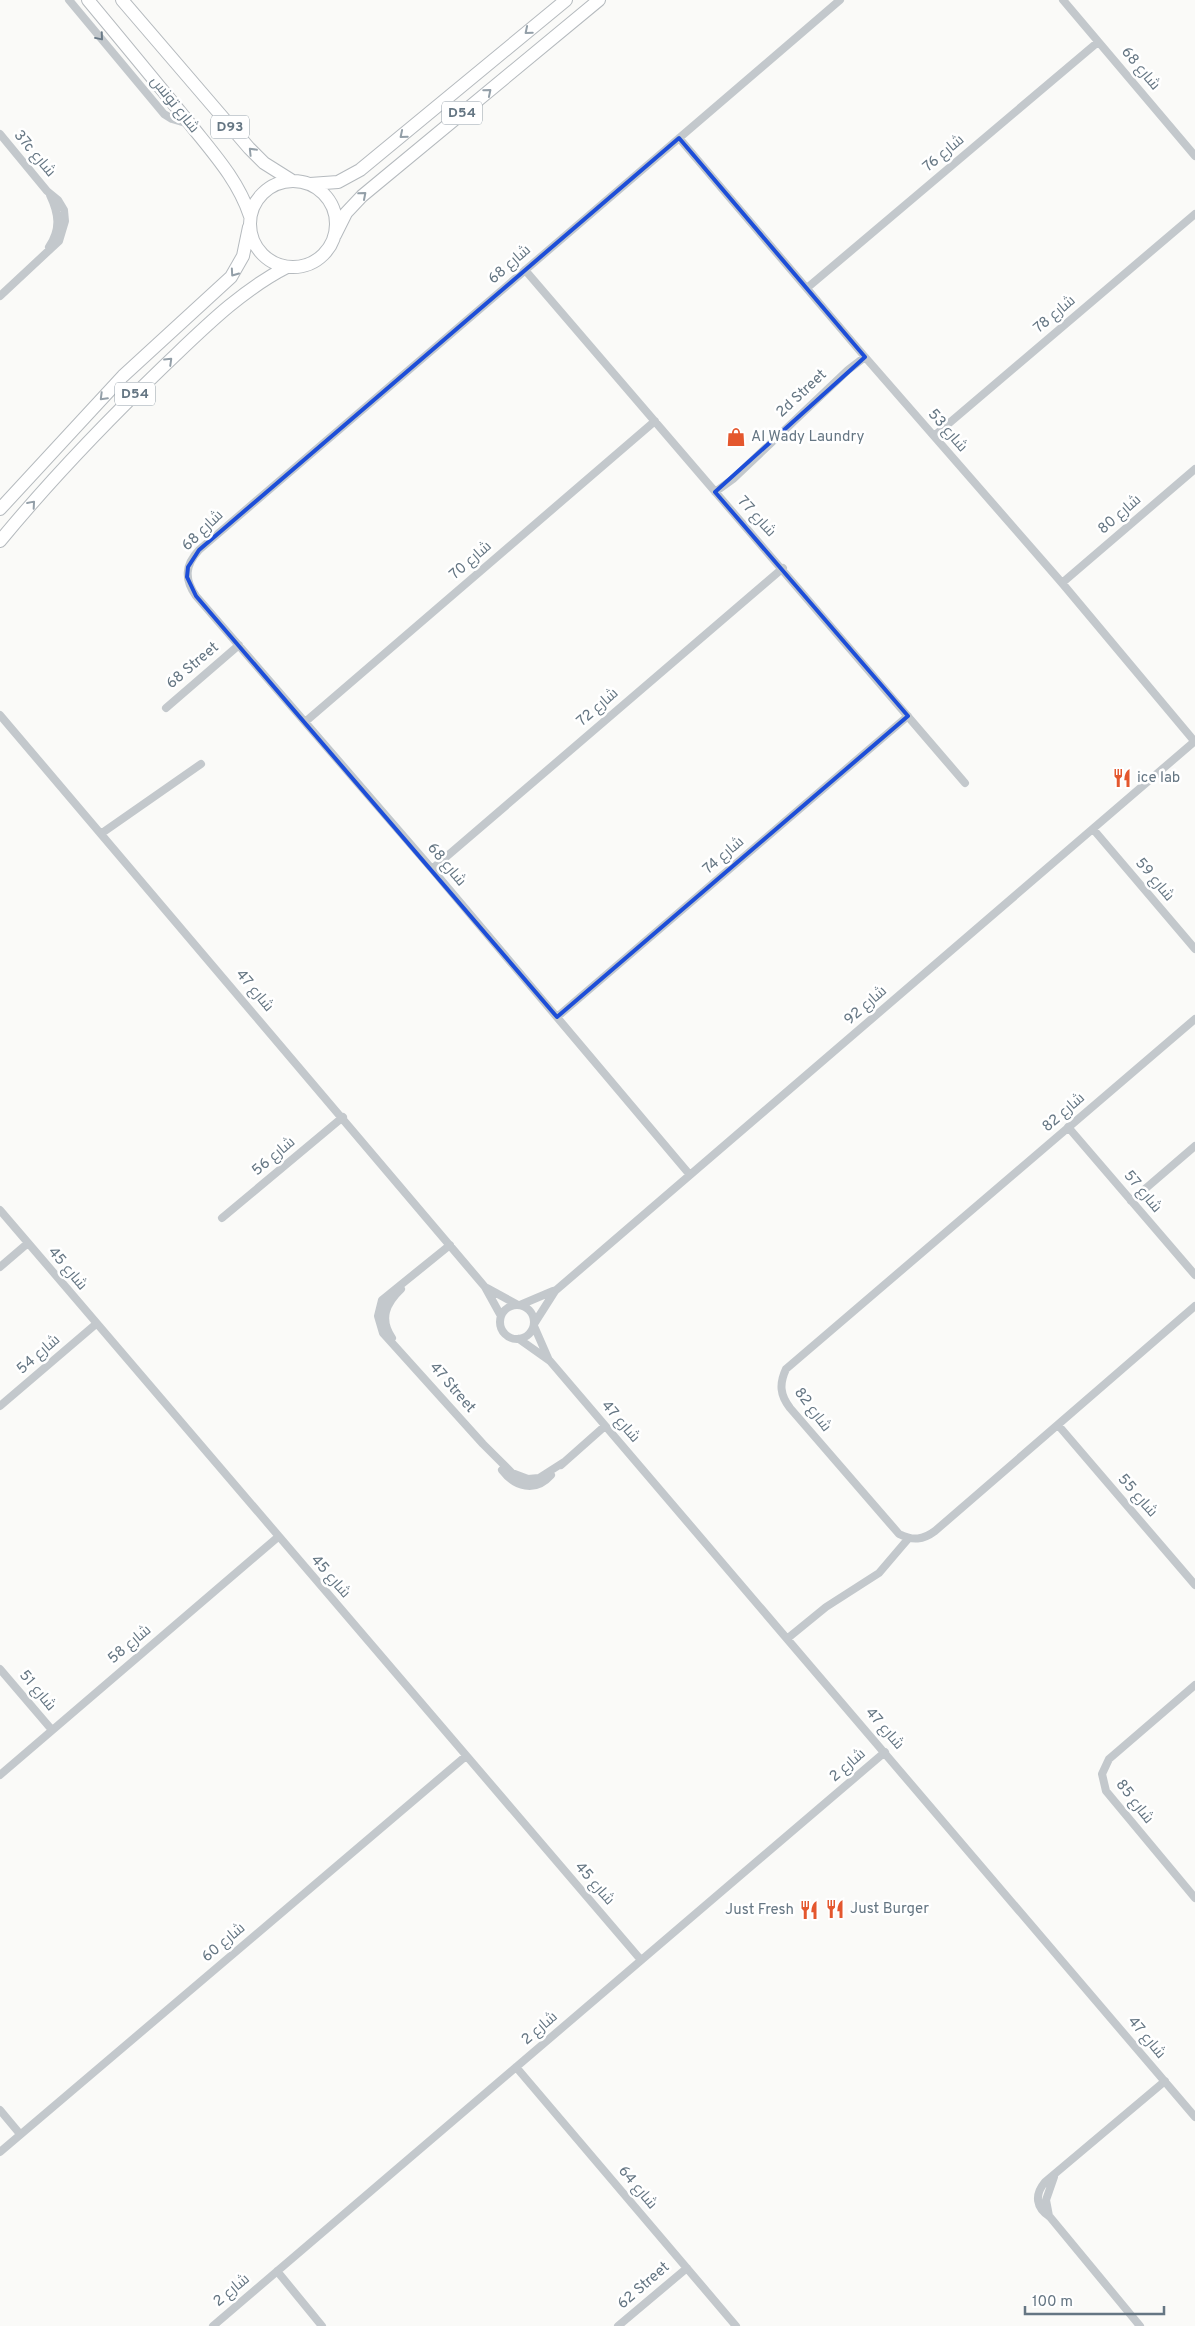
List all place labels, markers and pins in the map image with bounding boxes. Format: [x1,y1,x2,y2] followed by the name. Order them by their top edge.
[725,426,747,448] shop icon: Al Wady Laundry
[751,428,864,447] place label: Al Wady Laundry
[1111,767,1133,789] restaurant icon: ice lab
[1137,769,1180,788] place label: ice lab
[824,1898,846,1920] restaurant icon: Just Burger
[798,1899,820,1921] restaurant icon: Just Fresh
[850,1900,929,1919] place label: Just Burger
[725,1901,794,1920] place label: Just Fresh

